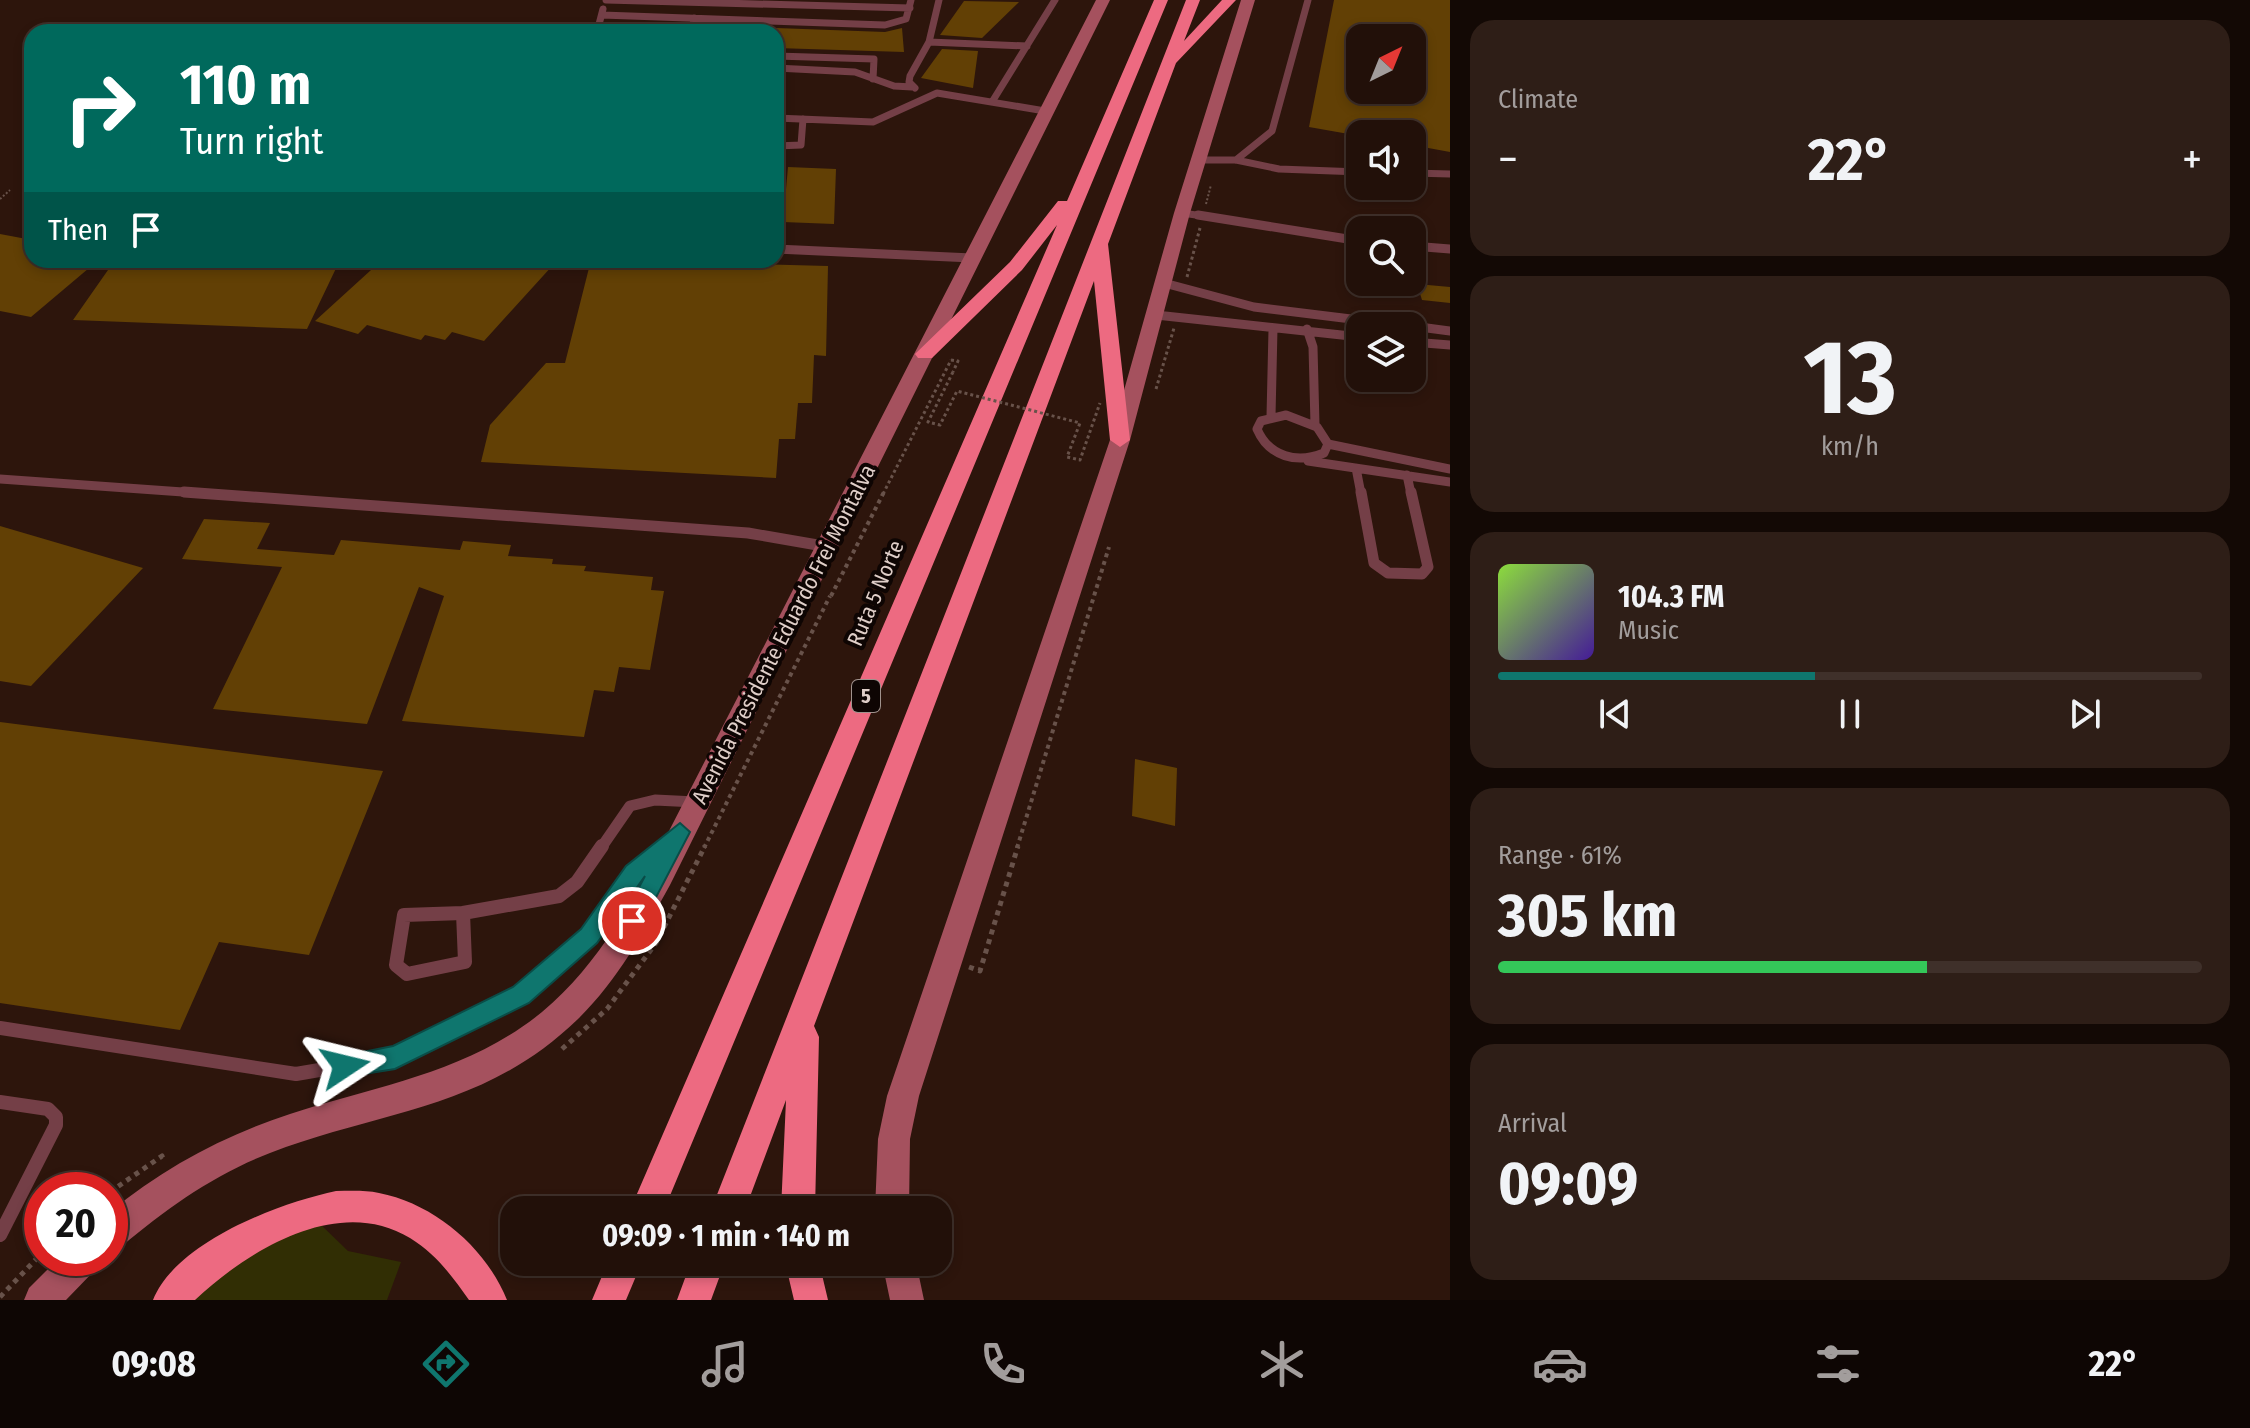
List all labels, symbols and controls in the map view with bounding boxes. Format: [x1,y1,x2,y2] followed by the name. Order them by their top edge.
[1346,24,1426,104] north arrow
[1346,24,1426,392] map controls
[180,52,311,119] text: 110 m
[48,56,152,160] icon: right
[1498,84,1578,115] text: Climate
[180,120,323,164] text: Turn right
[1346,120,1426,200] button: sound
[1808,124,1892,196] text: 22°
[1498,133,1518,186] text: −
[2182,133,2202,186] text: +
[124,208,168,252] icon: arrive
[48,212,108,248] text: Then
[1346,216,1426,296] button: search
[1346,312,1426,392] button: layers
[1803,316,1897,441] text: 13
[1821,431,1879,462] text: km/h
[686,460,881,809] street label: Avenida Presidente Eduardo Frei Montalva
[841,536,910,650] street label: Ruta 5 Norte
[1618,579,1724,615] text: 104.3 FM
[1618,615,1679,646] text: Music
[852,680,880,712] road number: 5
[1593,692,1637,736] icon: previous
[1828,692,1872,736] icon: pause
[2063,692,2107,736] icon: next
[1498,840,1622,871] text: Range · 61%
[1498,880,1677,952] text: 305 km
[598,887,666,955] pin
[610,899,654,943] icon: arrive
[303,1024,387,1108] position arrow
[1498,1108,1567,1139] text: Arrival
[1498,1148,1638,1220] text: 09:09
[24,1172,128,1276] speed limit sign: 20
[602,1218,850,1254] text: 09:09 · 1 min · 140 m
[418,1336,474,1392] icon: directions
[697,1336,753,1392] icon: music
[975,1336,1031,1392] icon: phone
[1254,1336,1310,1392] icon: climate
[1532,1336,1588,1392] icon: car
[1810,1336,1866,1392] icon: filters
[111,1342,196,1386] text: 09:08
[2089,1342,2139,1386] text: 22°

